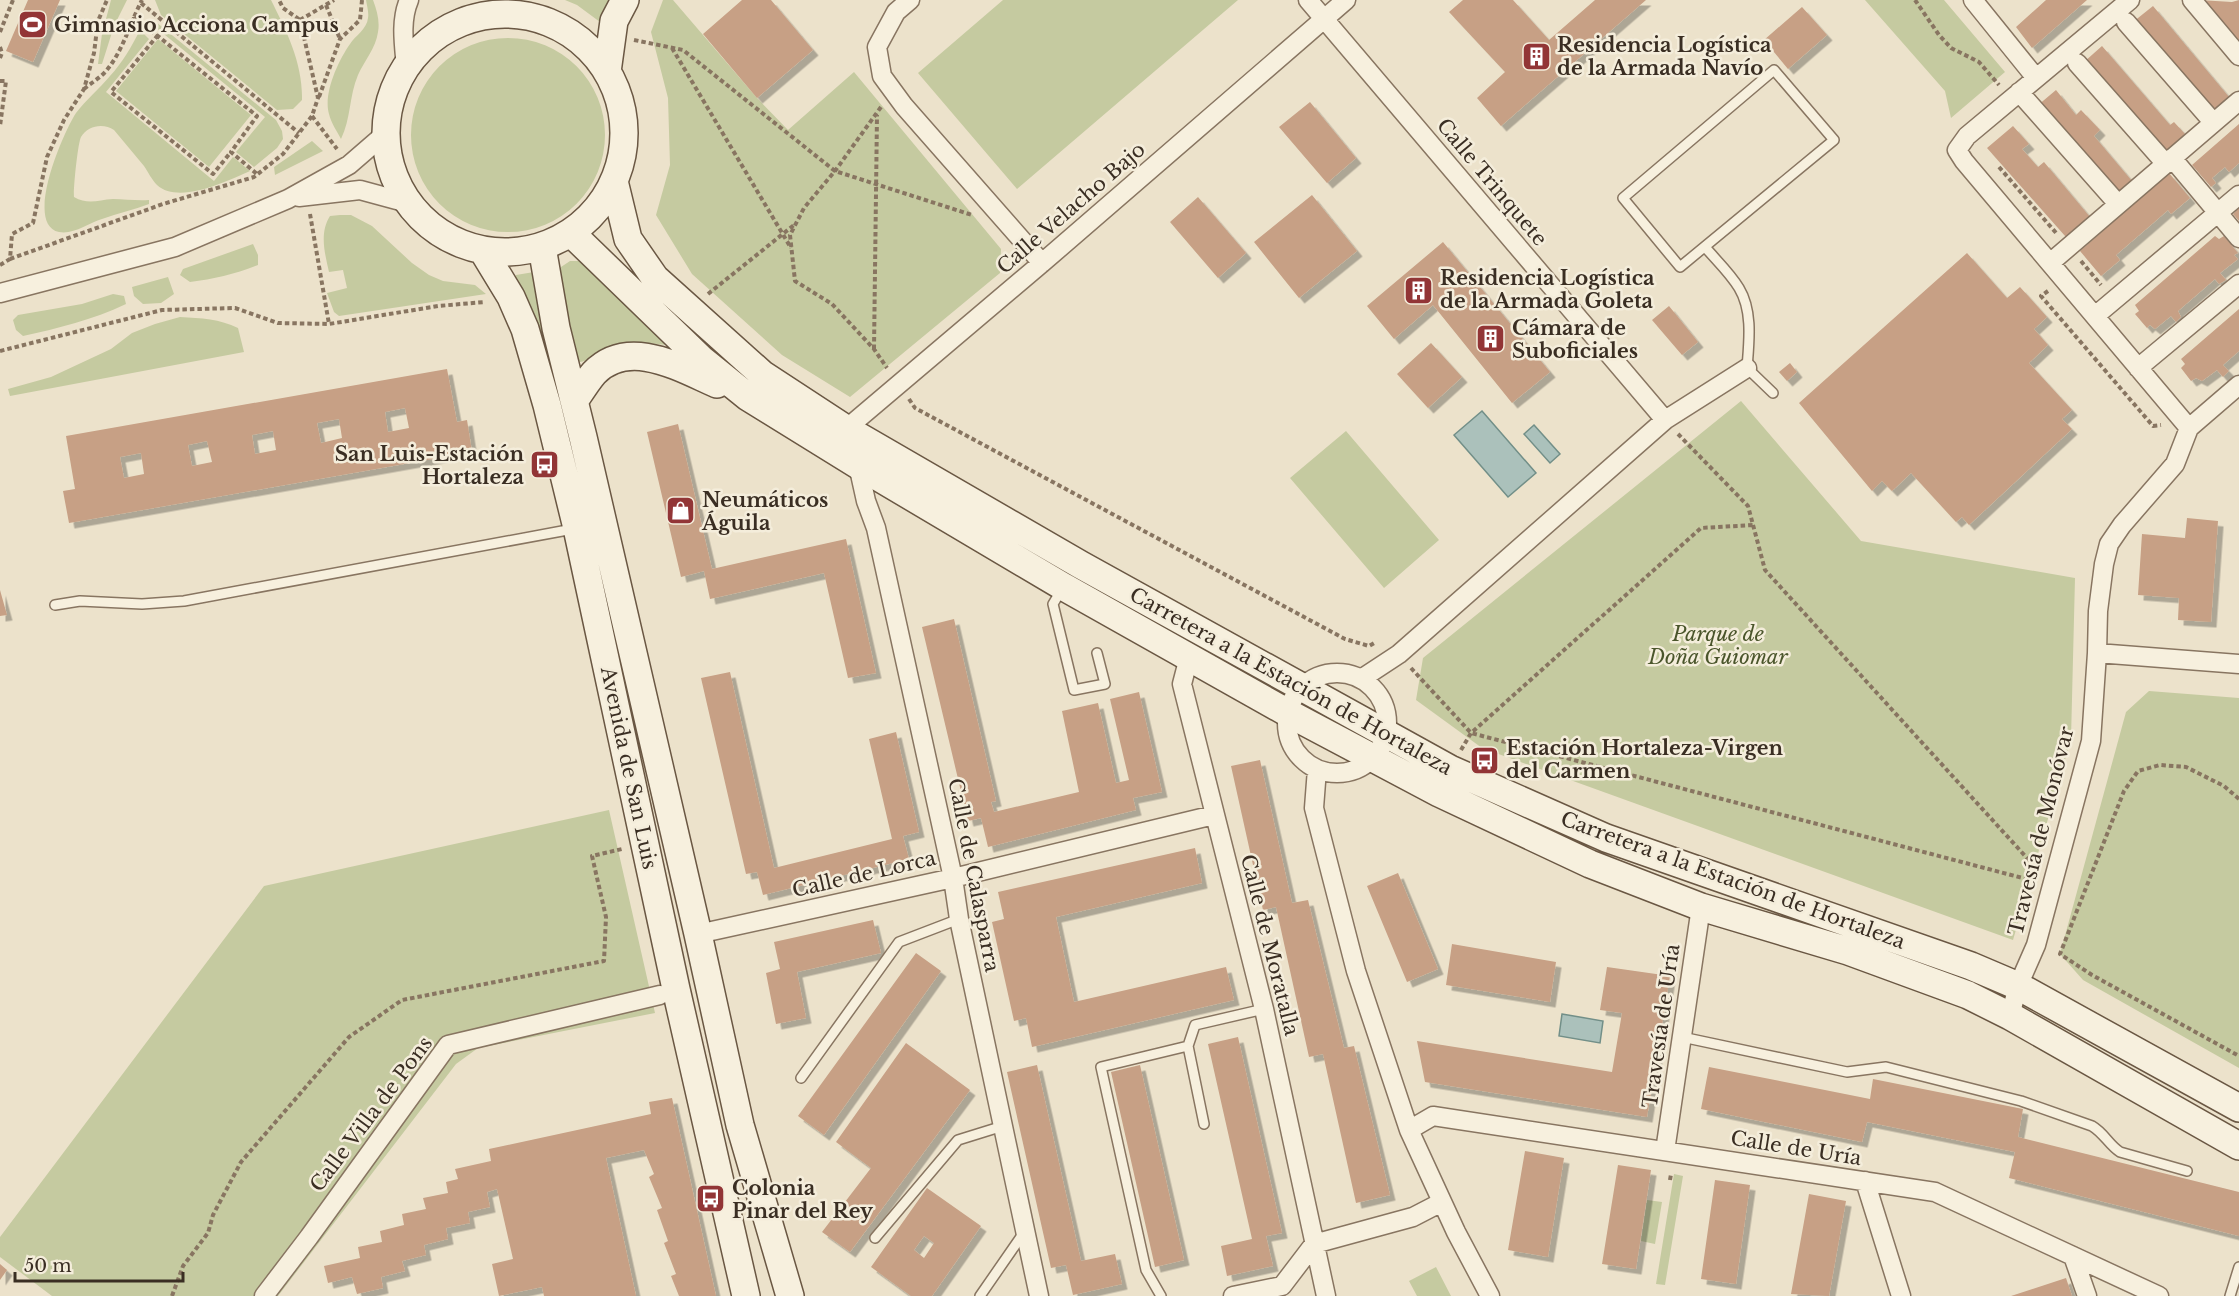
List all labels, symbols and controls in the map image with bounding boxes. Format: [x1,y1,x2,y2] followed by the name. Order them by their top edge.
[17,9,49,41] sports icon: Gimnasio Acciona Campus
[54,13,339,37] place label: Gimnasio Acciona Campus
[1557,33,1772,80] place label: Residencia Logística de la Armada Navío
[1520,40,1552,72] building icon: Residencia Logística de la Armada Navío
[1432,114,1552,250] street label: Calle Trinquete
[992,137,1150,279] street label: Calle Velacho Bajo
[1440,266,1655,313] place label: Residencia Logística de la Armada Goleta
[1403,274,1435,306] building icon: Residencia Logística de la Armada Goleta
[1512,316,1638,363] place label: Cámara de Suboficiales
[1475,323,1507,355] building icon: Cámara de Suboficiales
[335,442,525,489] place label: San Luis-Estación Hortaleza
[529,449,561,481] bus stop icon: San Luis-Estación Hortaleza
[701,488,828,535] place label: Neumáticos Águila
[665,495,697,527] shop icon: Neumáticos Águila
[1126,582,1457,780] street label: Carretera a la Estación de Hortaleza
[1647,622,1788,669] park label: Parque de Doña Guiomar
[596,664,662,871] street label: Avenida de San Luis
[2003,724,2079,938] street label: Travesía de Monóvar
[1506,736,1784,783] place label: Estación Hortaleza-Virgen del Carmen
[1469,744,1501,776] bus stop icon: Estación Hortaleza-Virgen del Carmen
[943,776,1005,975] street label: Calle de Calasparra
[1558,806,1909,954] street label: Carretera a la Estación de Hortaleza
[790,846,939,902] street label: Calle de Lorca
[1236,852,1304,1039] street label: Calle de Moratalla
[1638,942,1685,1110] street label: Travesía de Uría
[305,1032,437,1196] street label: Calle Villa de Pons
[1729,1126,1864,1170] street label: Calle de Uría
[732,1176,874,1223] place label: Colonia Pinar del Rey
[695,1183,727,1215] bus stop icon: Colonia Pinar del Rey
[15,1245,183,1283] scale bar
[24,1255,72,1277] text: 50 m

